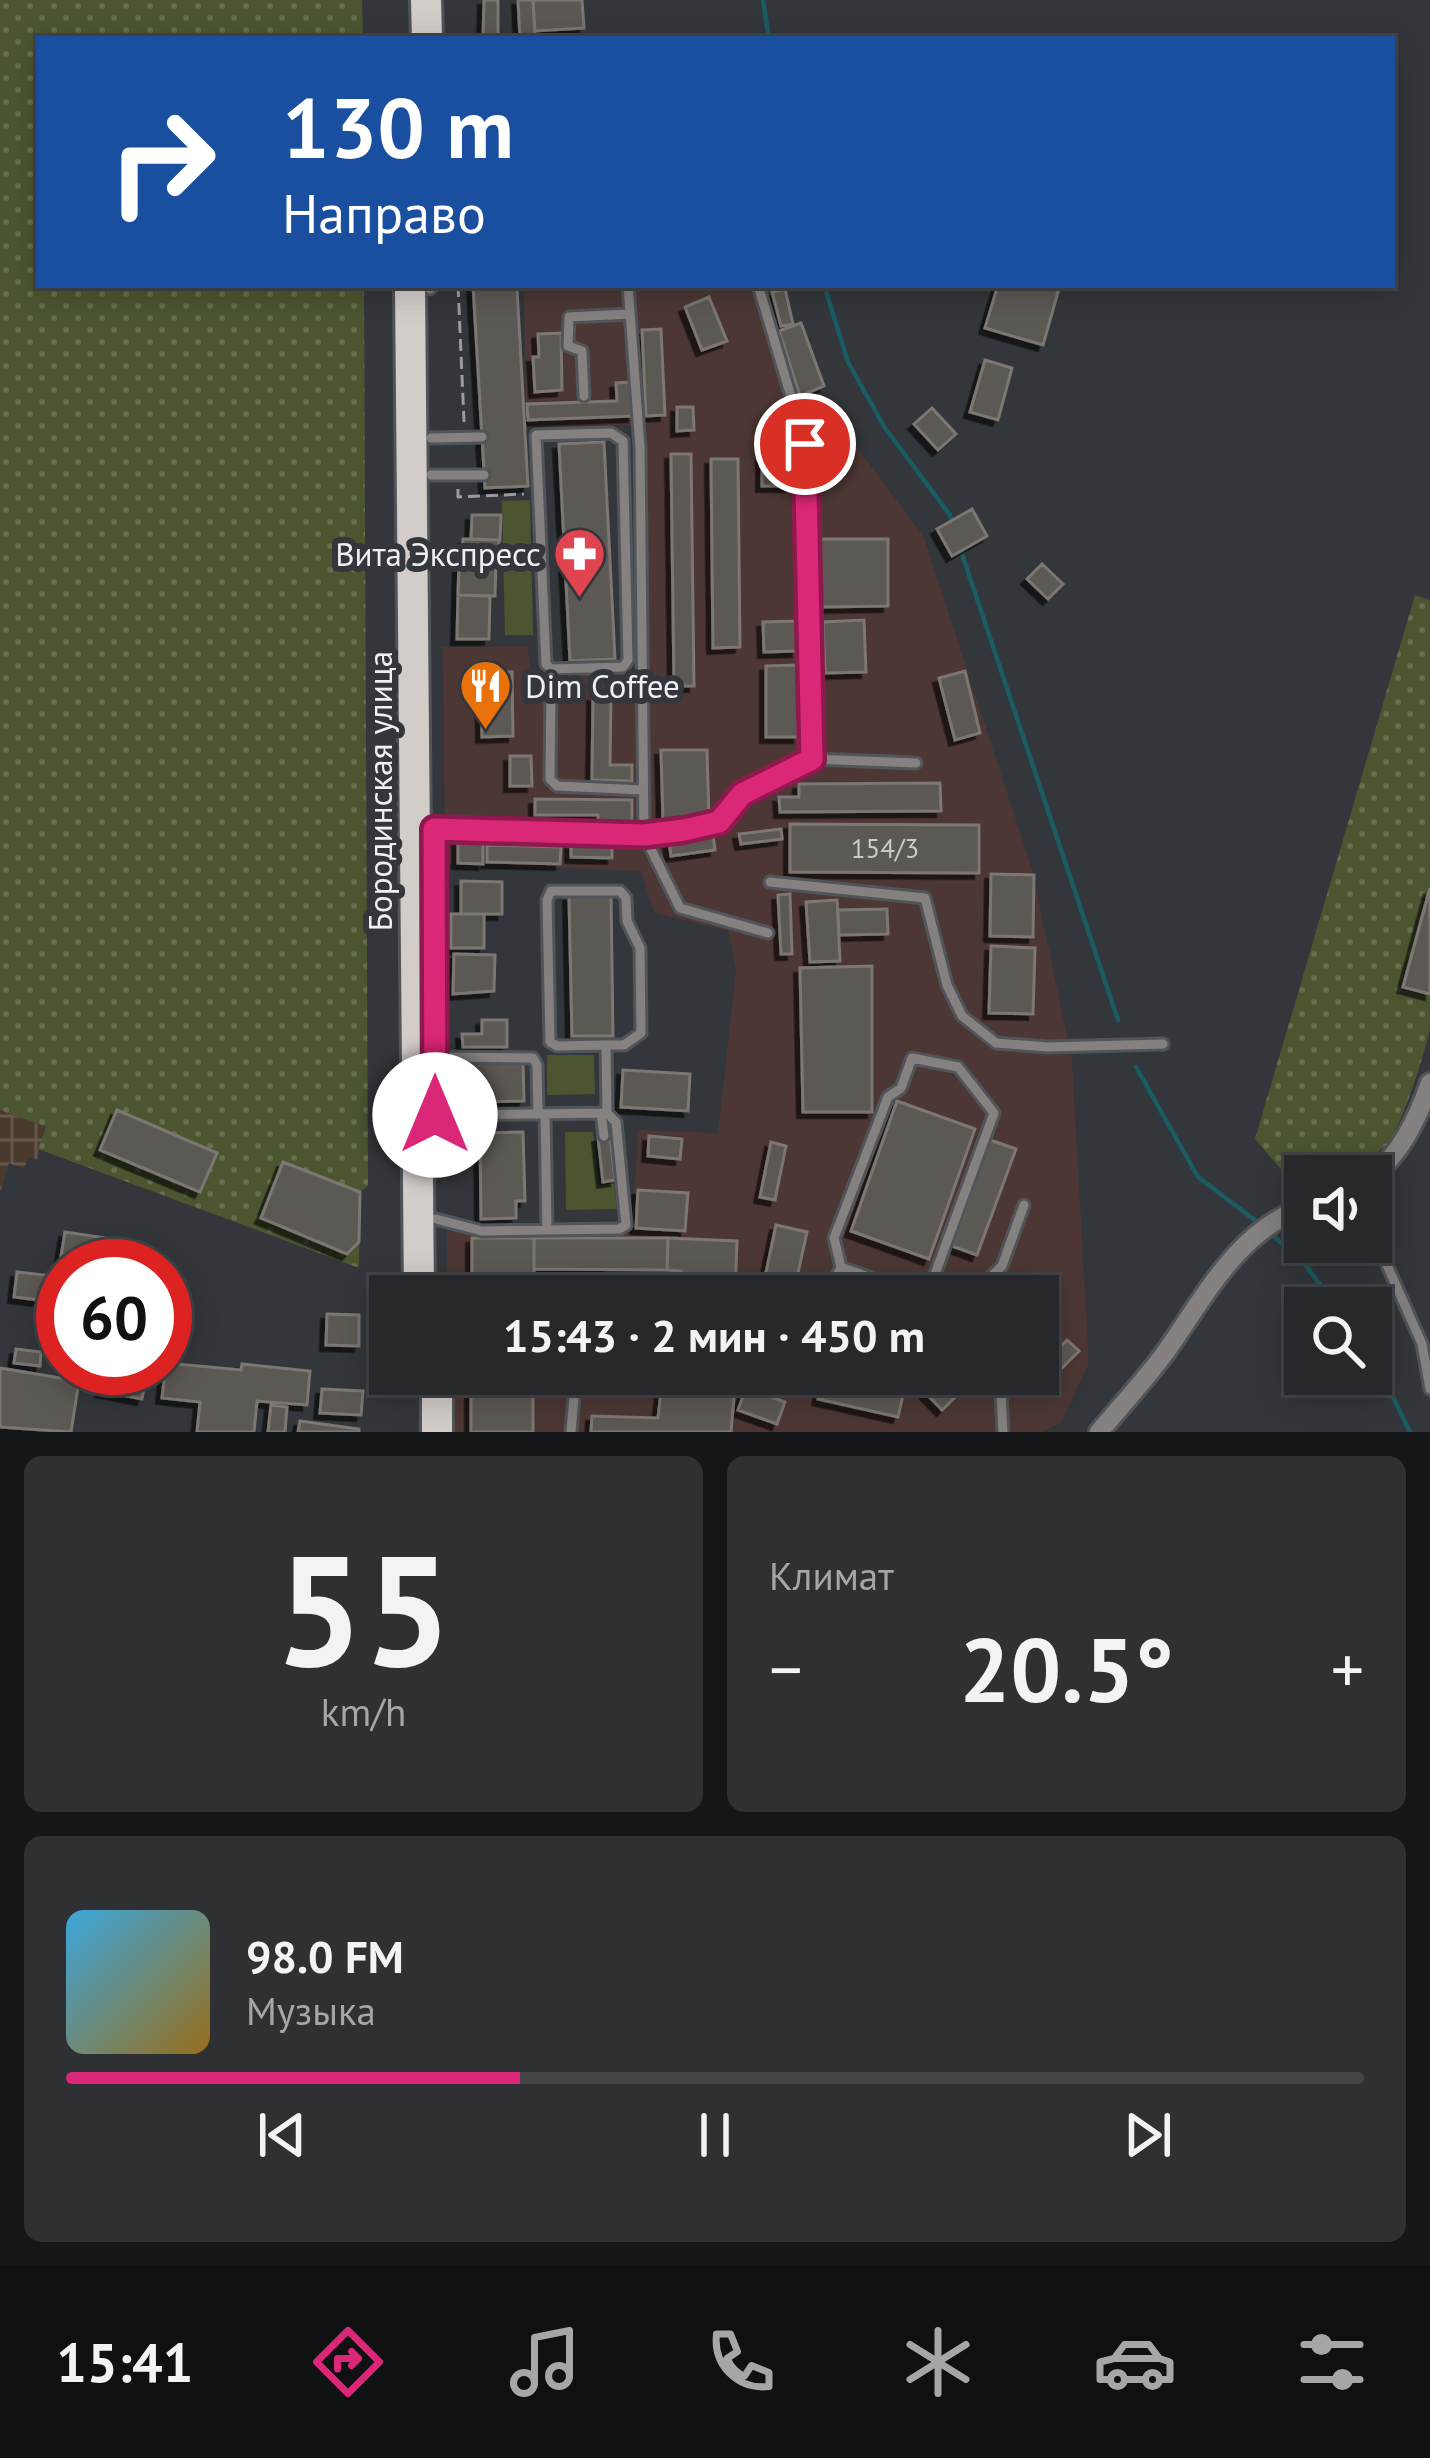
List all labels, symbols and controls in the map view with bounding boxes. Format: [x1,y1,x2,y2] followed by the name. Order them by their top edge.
[282,72,514,181] text: 130 m
[84,84,240,240] icon: right
[282,178,486,248] text: Направо
[754,393,856,495] pin
[772,411,838,477] icon: arrive
[552,525,608,599] pharmacy icon: Вита Экспресс
[335,532,541,575] place label: Вита Экспресс
[358,651,401,931] street label: Бородинская улица
[458,657,514,731] restaurant icon: Dim Coffee
[525,664,680,707] place label: Dim Coffee
[851,831,919,865] house number: 154/3
[372,1052,498,1178] position arrow
[1284,1155,1392,1395] map controls
[1284,1155,1392,1263] button: sound
[36,1239,192,1395] speed limit sign: 60
[1284,1287,1392,1395] button: search
[503,1306,925,1364] text: 15:43 · 2 мин · 450 m
[275,1507,452,1709] text: 55
[769,1550,894,1601] text: Климат
[959,1610,1174,1727] text: 20.5°
[769,1626,802,1711] text: −
[1331,1626,1364,1711] text: +
[321,1686,406,1737] text: km/h
[246,1927,404,1985] text: 98.0 FM
[246,1985,376,2036] text: Музыка
[249,2102,315,2168] icon: previous
[682,2102,748,2168] icon: pause
[1115,2102,1181,2168] icon: next
[306,2320,390,2404] icon: directions
[503,2320,587,2404] icon: music
[699,2320,783,2404] icon: phone
[896,2320,980,2404] icon: climate
[1093,2320,1177,2404] icon: car
[1290,2320,1374,2404] icon: filters
[56,2327,193,2397] text: 15:41

